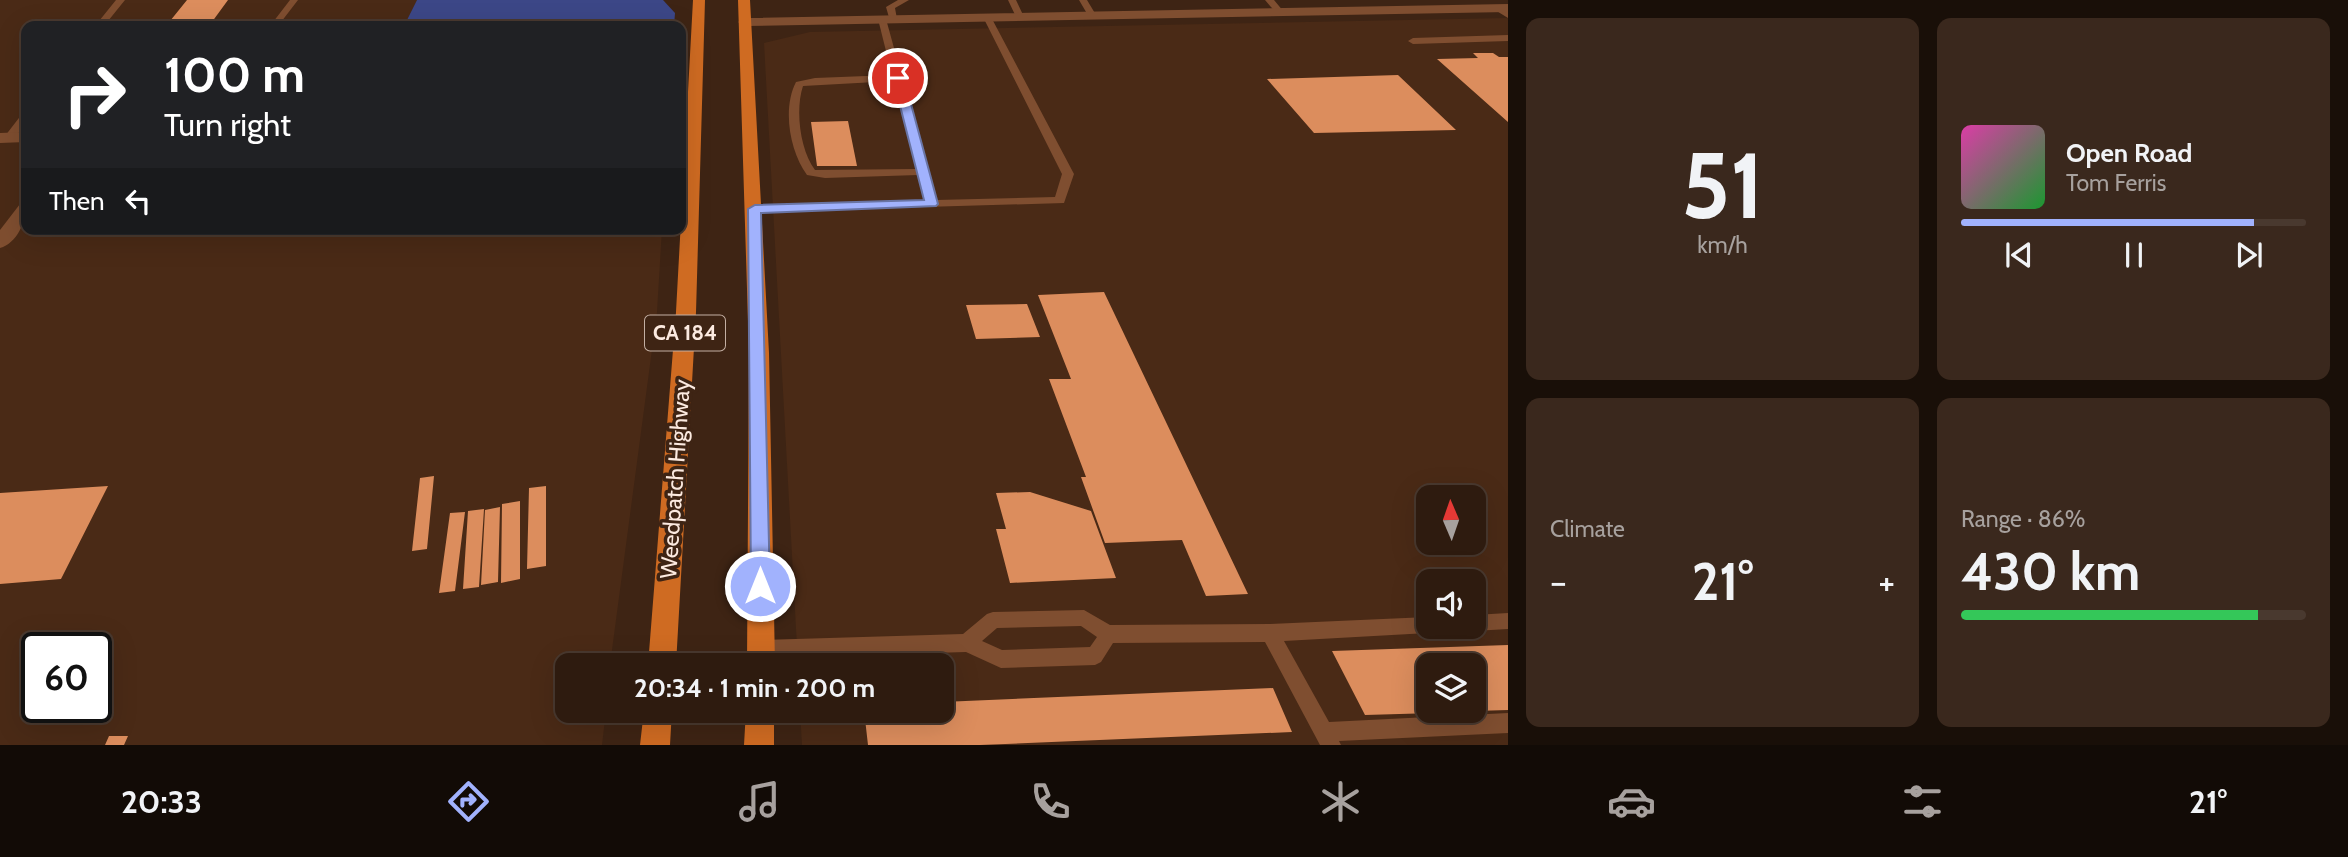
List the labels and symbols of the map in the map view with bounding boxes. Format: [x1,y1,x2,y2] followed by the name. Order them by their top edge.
[868,48,928,108] pin
[645,316,725,350] road number: CA 184
[654,378,696,580] street label: Weedpatch Highway
[1416,485,1486,555] north arrow
[723,549,797,623] position arrow
[21,632,112,723] speed limit sign: 60

